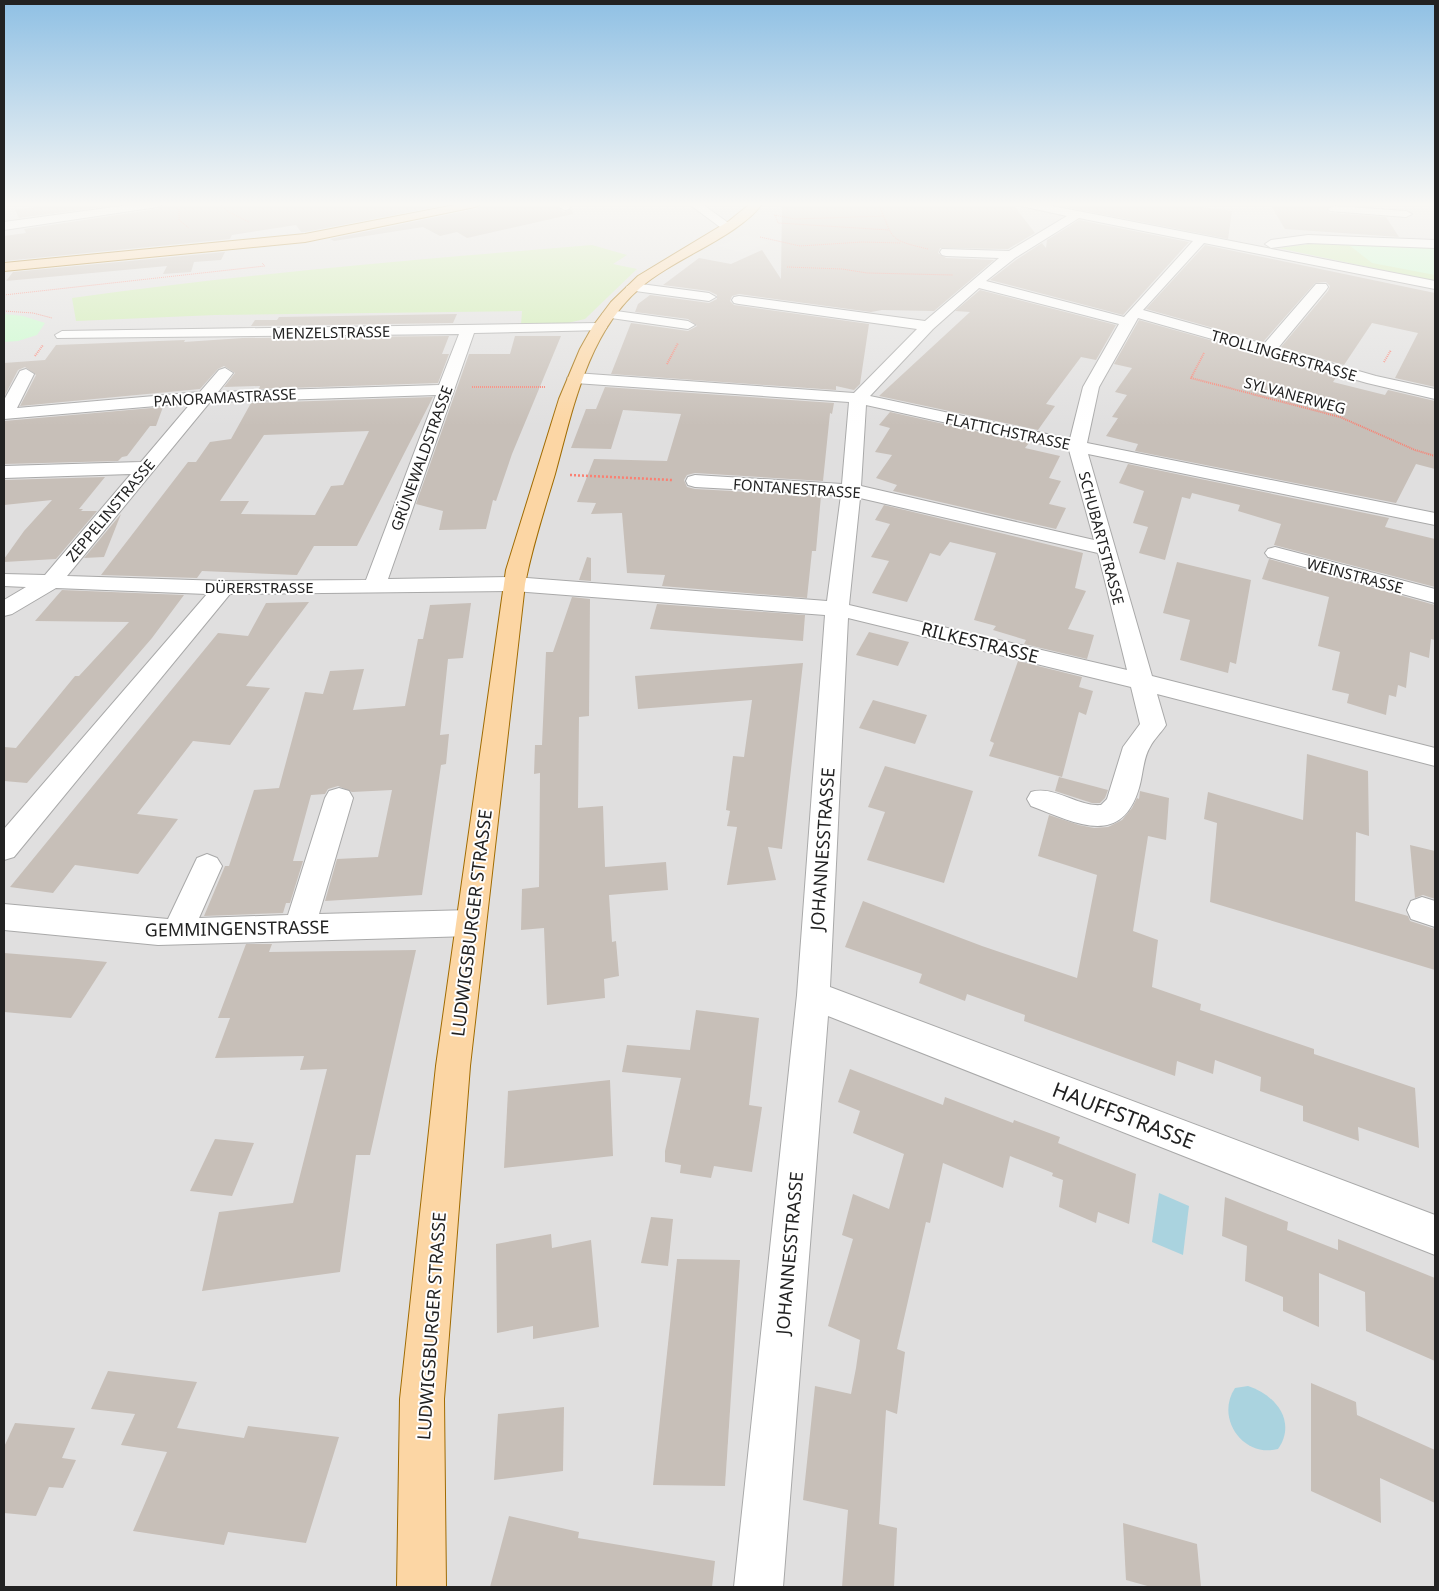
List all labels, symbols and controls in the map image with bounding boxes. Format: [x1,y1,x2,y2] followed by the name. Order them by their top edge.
[272,321,390,343] street label: MENZELSTRASSE
[1209,325,1359,385] street label: TROLLINGERSTRASSE
[1242,372,1348,418] street label: SYLVANERWEG
[153,383,297,411] street label: PANORAMASTRASSE
[385,383,457,533] street label: GRÜNEWALDSTRASSE
[944,408,1072,454] street label: FLATTICHSTRASSE
[61,455,159,565] street label: ZEPPELINSTRASSE
[1075,469,1129,607] street label: SCHUBARTSTRASSE
[733,474,861,502] street label: FONTANESTRASSE
[1305,553,1405,597] street label: WEINSTRASSE
[204,577,314,597] street label: DÜRERSTRASSE
[919,616,1041,668] street label: RILKESTRASSE
[804,767,840,933] street label: JOHANNESSTRASSE
[445,808,497,1038] street label: LUDWIGSBURGER STRASSE
[144,914,330,942] street label: GEMMINGENSTRASSE
[1049,1075,1199,1155] street label: HAUFFSTRASSE
[770,1171,808,1337] street label: JOHANNESSTRASSE
[411,1211,451,1441] street label: LUDWIGSBURGER STRASSE

